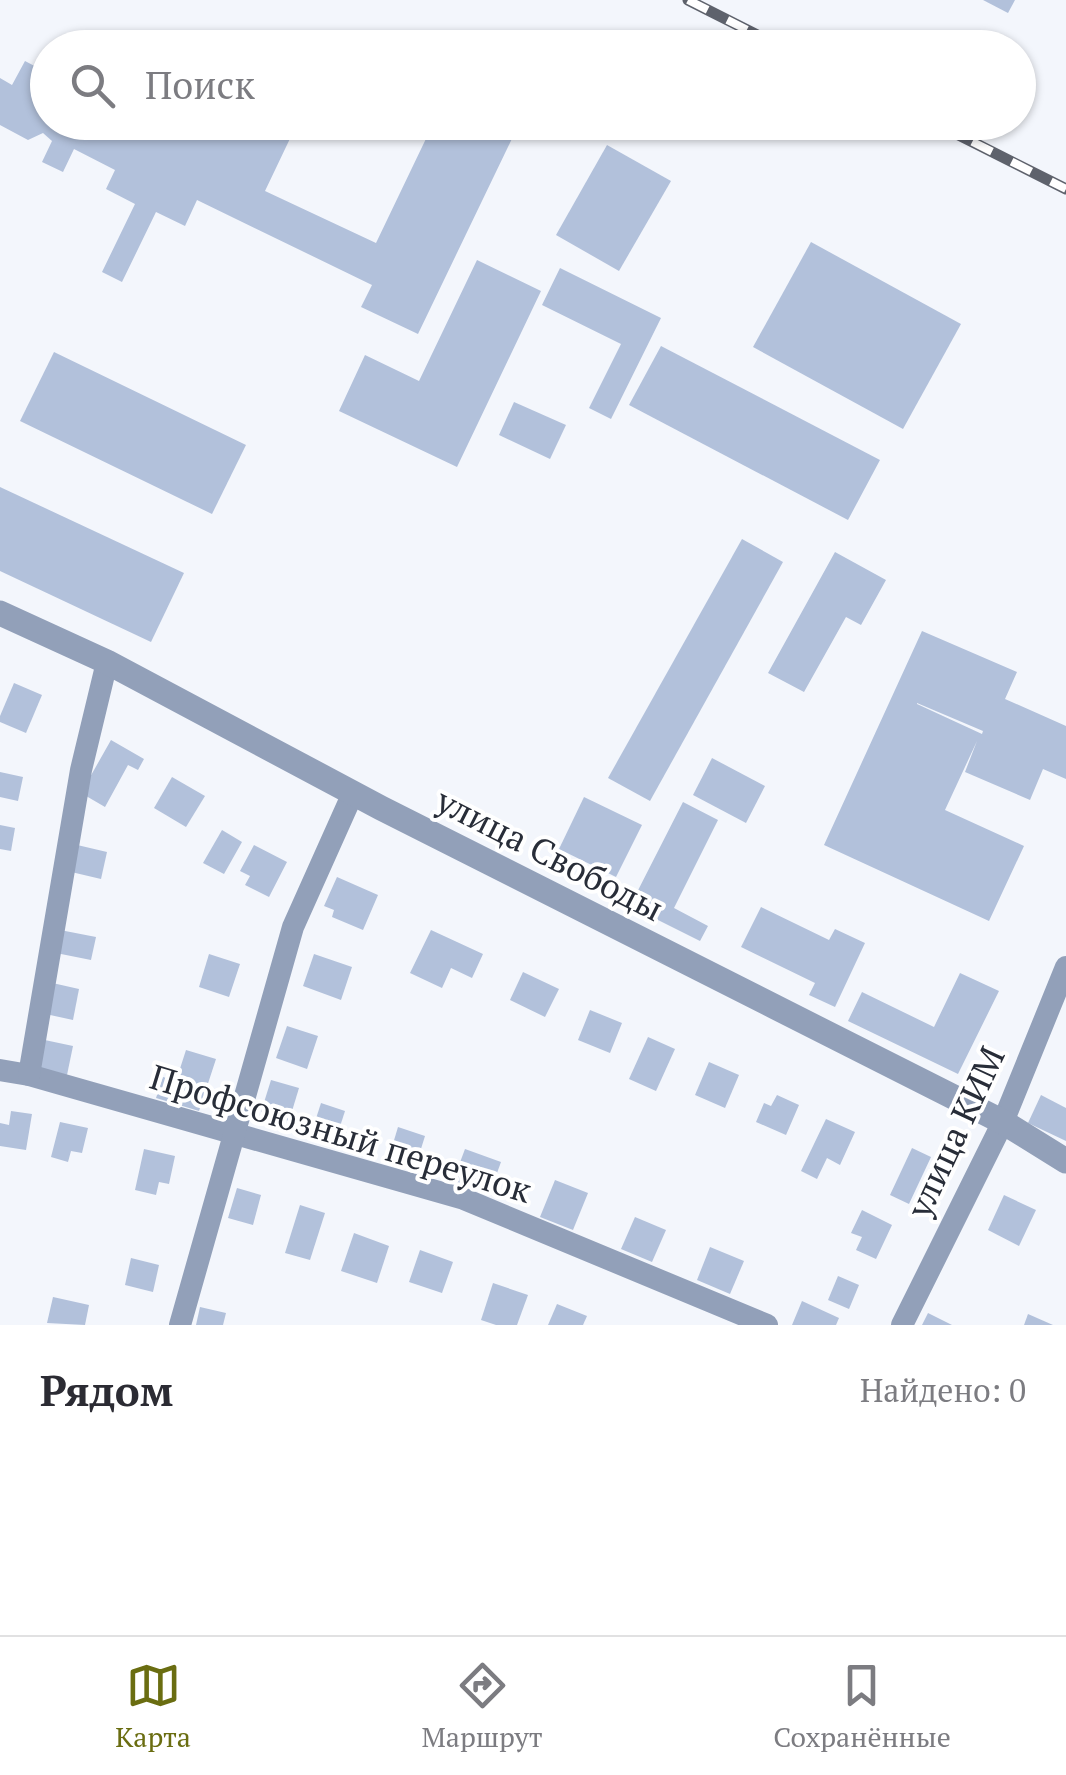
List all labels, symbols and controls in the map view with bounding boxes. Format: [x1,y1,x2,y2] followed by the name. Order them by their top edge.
[30,30,1036,140] search box
[65,58,120,113] icon: search
[145,60,255,110] text: Поиск
[428,777,671,931] street label: улица Свободы
[895,1039,1015,1226] street label: улица КИМ
[145,1053,537,1213] street label: Профсоюзный переулок
[40,1362,173,1418] text: Рядом
[860,1369,1026,1411] text: Найдено: 0
[115,1658,191,1755] tab: Карта
[421,1658,543,1755] tab: Маршрут
[773,1658,951,1755] tab: Сохранённые

